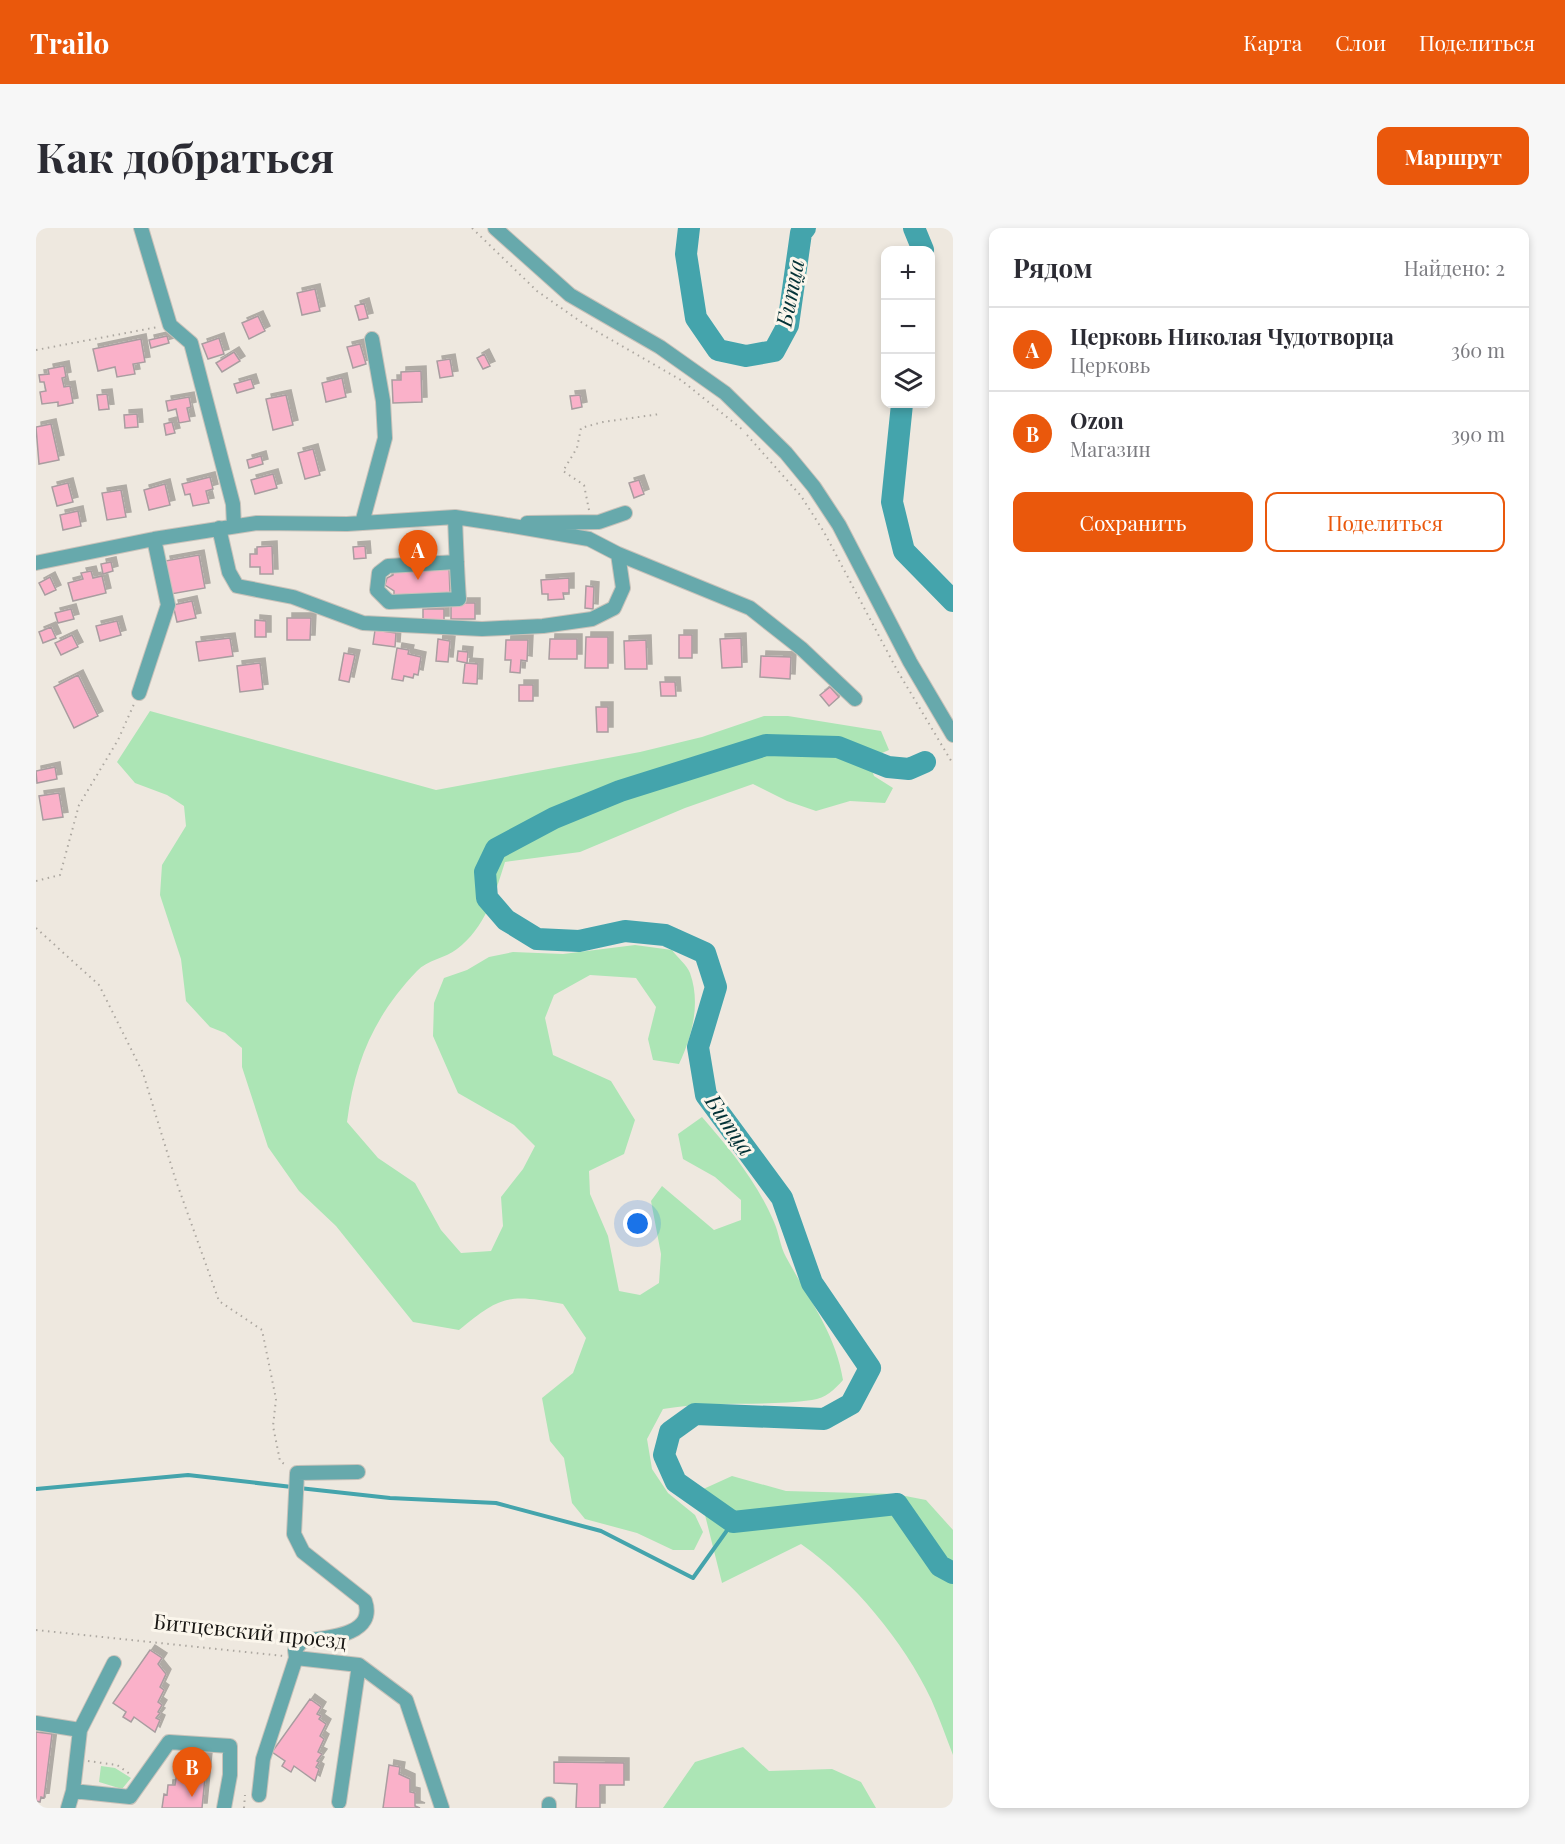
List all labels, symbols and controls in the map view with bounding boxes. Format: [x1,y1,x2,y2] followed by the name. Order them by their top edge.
[30,24,109,61] text: Trailo
[1243,28,1302,56] text: Карта
[1335,28,1386,56] text: Слои
[1419,28,1535,56] text: Поделиться
[1377,127,1529,185] button: Маршрут
[36,128,335,184] text: Как добраться
[881,246,935,408] map controls
[881,246,935,300] button: +
[1013,250,1092,285] text: Рядом
[1404,254,1505,281] text: Найдено: 2
[768,256,810,330] water label: Битца
[881,300,935,354] button: −
[1070,321,1394,351] text: Церковь Николая Чудотворца
[1026,336,1039,363] text: A
[1451,336,1505,363] text: 360 m
[1070,351,1150,378] text: Церковь
[881,354,935,408] button: layers
[1070,405,1124,435] text: Ozon
[1026,420,1039,447] text: B
[1451,420,1505,447] text: 390 m
[1070,435,1151,462] text: Магазин
[1013,492,1253,552] button: Сохранить
[1265,492,1505,552] button: Поделиться
[398,530,437,580] pin: A
[699,1087,762,1161] water label: Битца
[623,1209,652,1238] your location
[152,1606,348,1654] street label: Битцевский проезд
[172,1748,212,1797] pin: B

